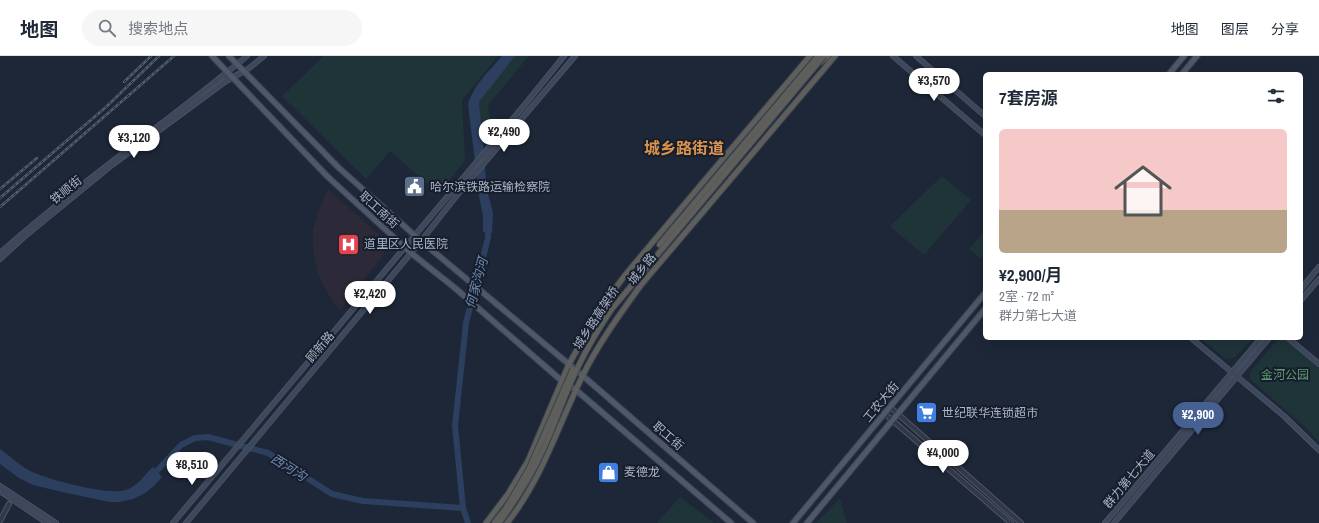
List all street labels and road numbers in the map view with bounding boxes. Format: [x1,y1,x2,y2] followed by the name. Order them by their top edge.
[47,172,85,208] street label: 铁顺街
[356,188,402,232] street label: 职工南街
[624,250,660,288] street label: 城乡路
[570,283,622,353] street label: 城乡路高架桥
[302,328,338,366] street label: 顾新路
[859,378,903,426] street label: 工农大街
[649,418,687,454] street label: 职工街
[1100,446,1158,512] street label: 群力第七大道

